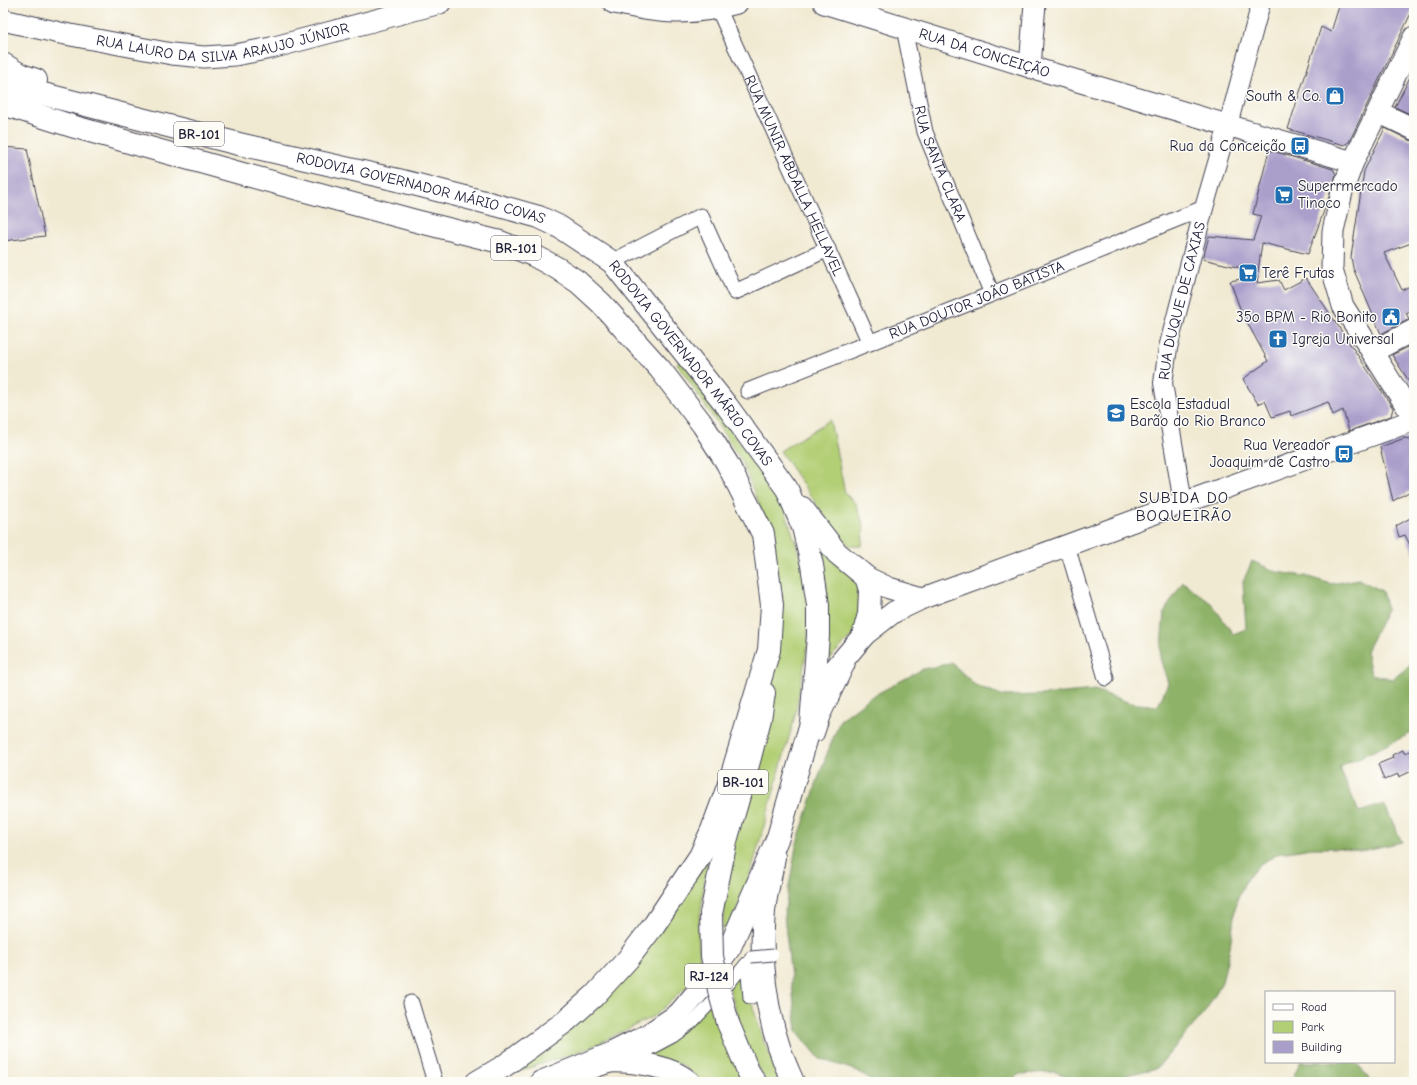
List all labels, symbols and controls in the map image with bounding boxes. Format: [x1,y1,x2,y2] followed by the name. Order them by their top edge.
[95,19,351,66] street label: RUA LAURO DA SILVA ARAUJO JÚNIOR
[917,24,1052,81] street label: RUA DA CONCEIÇÃO
[741,72,848,279] street label: RUA MUNIR ABDALLA HELLAYEL
[1324,85,1346,107] shop icon: South & Co.
[1246,87,1321,105] place label: South & Co.
[911,104,970,225] street label: RUA SANTA CLARA
[174,122,224,146] road number: BR-101
[1289,135,1311,157] bus stop icon: Rua da Conceição
[1169,137,1286,155] place label: Rua da Conceição
[295,148,548,228] street label: RODOVIA GOVERNADOR MÁRIO COVAS
[1298,177,1398,212] place label: Superrmercado Tinoco
[1273,184,1295,206] supermarket icon: Superrmercado Tinoco
[1155,220,1209,381] street label: RUA DUQUE DE CAXIAS
[491,236,541,260] road number: BR-101
[605,257,776,470] street label: RODOVIA GOVERNADOR MÁRIO COVAS
[886,257,1067,343] street label: RUA DOUTOR JOÃO BATISTA
[1237,262,1259,284] supermarket icon: Terê Frutas
[1262,264,1334,282] place label: Terê Frutas
[1380,306,1402,328] public building icon: 35o BPM - Rio Bonito
[1236,308,1377,326] place label: 35o BPM - Rio Bonito
[1267,328,1289,350] church icon: Igreja Universal
[1292,330,1394,348] place label: Igreja Universal
[1130,395,1266,430] place label: Escola Estadual Barão do Rio Branco
[1105,402,1127,424] school or university icon: Escola Estadual Barão do Rio Branco
[1210,436,1330,471] place label: Rua Vereador Joaquim de Castro
[1333,443,1355,465] bus stop icon: Rua Vereador Joaquim de Castro
[1136,489,1232,525] district label: SUBIDA DO BOQUEIRÃO
[718,770,768,794] road number: BR-101
[685,964,733,988] road number: RJ-124
[1265,991,1395,1063] legend
[1301,1000,1327,1014] text: Road
[1301,1020,1324,1034] text: Park
[1301,1040,1342,1054] text: Building

